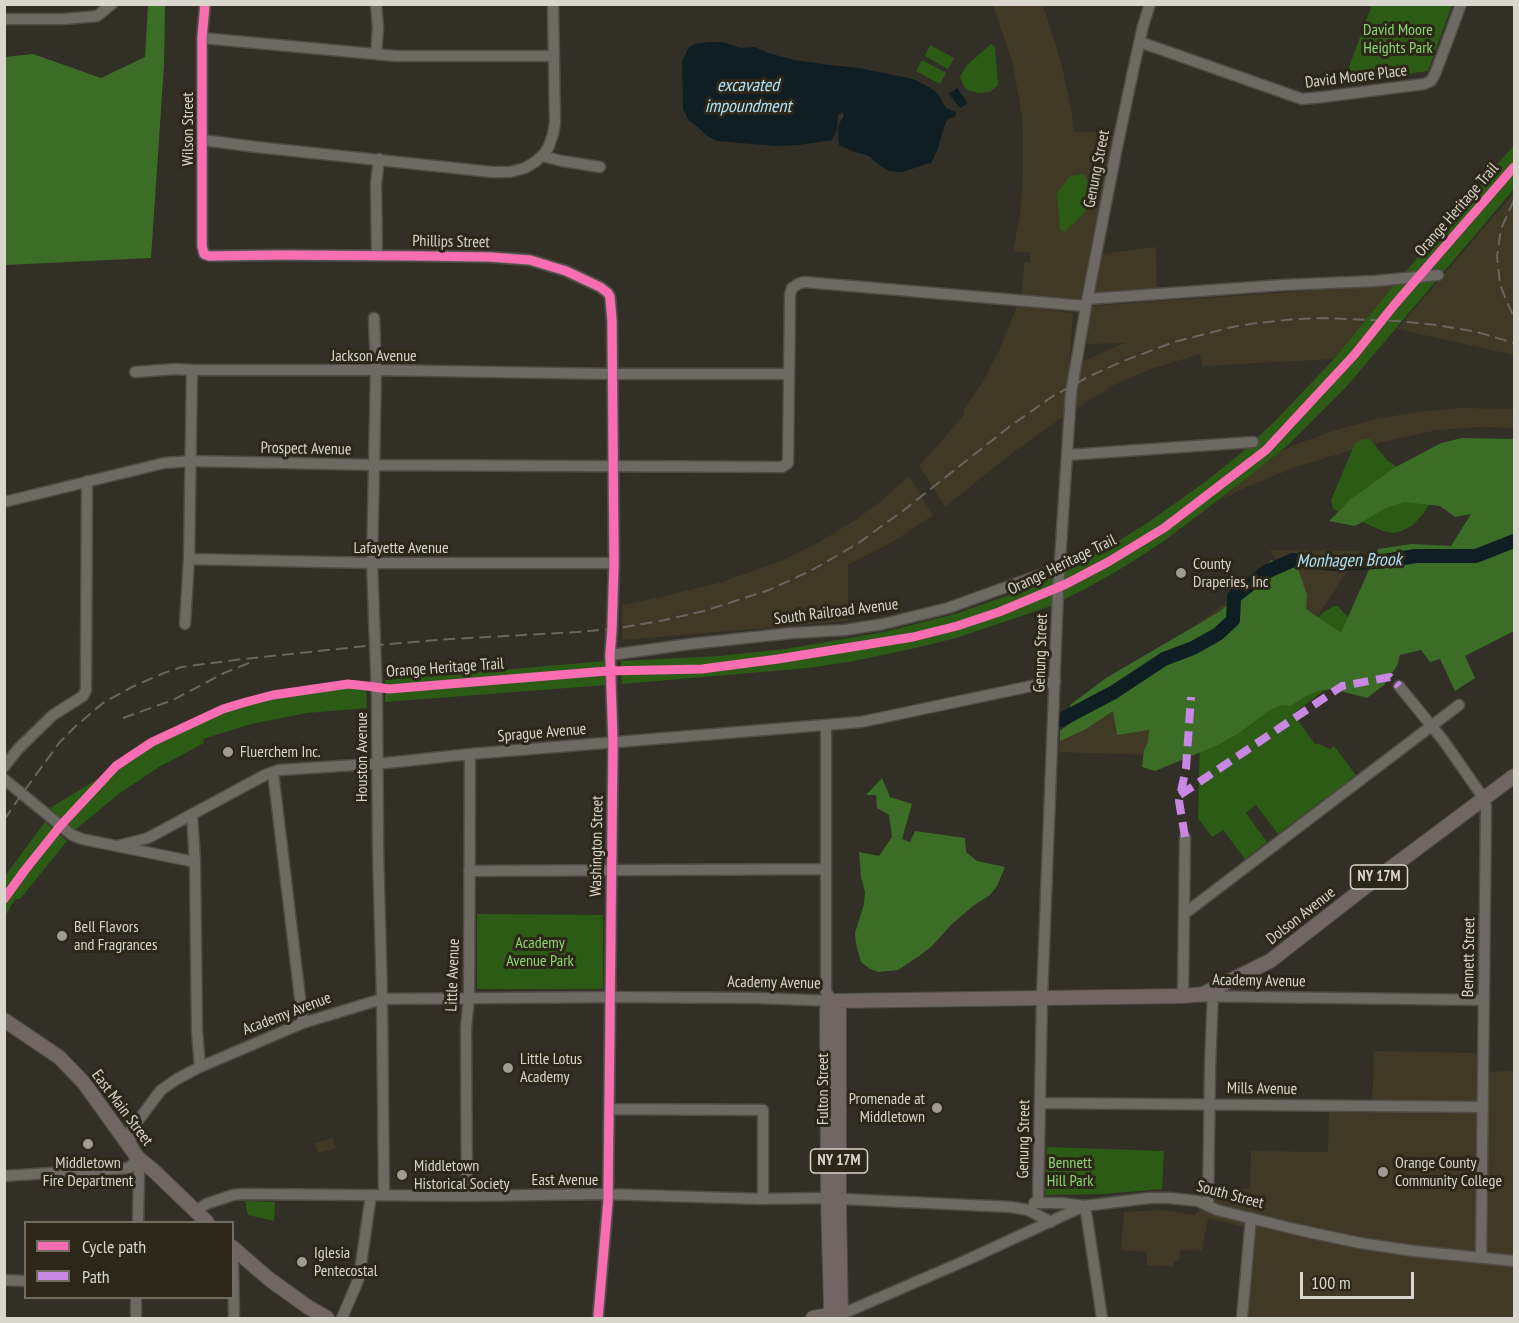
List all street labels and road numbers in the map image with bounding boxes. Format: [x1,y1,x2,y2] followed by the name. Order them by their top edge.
[1304,61,1408,93] street label: David Moore Place
[178,92,198,166] street label: Wilson Street
[1080,128,1114,210] street label: Genung Street
[1411,159,1503,261] street label: Orange Heritage Trail
[412,232,490,252] street label: Phillips Street
[331,346,417,366] street label: Jackson Avenue
[260,439,352,459] street label: Prospect Avenue
[1005,531,1119,599] street label: Orange Heritage Trail
[353,538,449,558] street label: Lafayette Avenue
[773,595,899,629] street label: South Railroad Avenue
[1030,613,1052,693] street label: Genung Street
[385,654,505,682] street label: Orange Heritage Trail
[352,712,372,802] street label: Houston Avenue
[497,720,587,746] street label: Sprague Avenue
[587,795,607,897] street label: Washington Street
[1350,865,1408,889] road number: NY 17M
[1263,883,1339,949] street label: Dolson Avenue
[1459,917,1479,997] street label: Bennett Street
[442,938,464,1012] street label: Little Avenue
[1212,971,1306,991] street label: Academy Avenue
[727,973,821,993] street label: Academy Avenue
[240,988,334,1040] street label: Academy Avenue
[813,1053,833,1125] street label: Fulton Street
[87,1066,157,1150] street label: East Main Street
[1227,1079,1297,1099] street label: Mills Avenue
[1014,1099,1034,1179] street label: Genung Street
[810,1149,868,1173] road number: NY 17M
[532,1170,598,1190] street label: East Avenue
[1194,1177,1266,1213] street label: South Street

